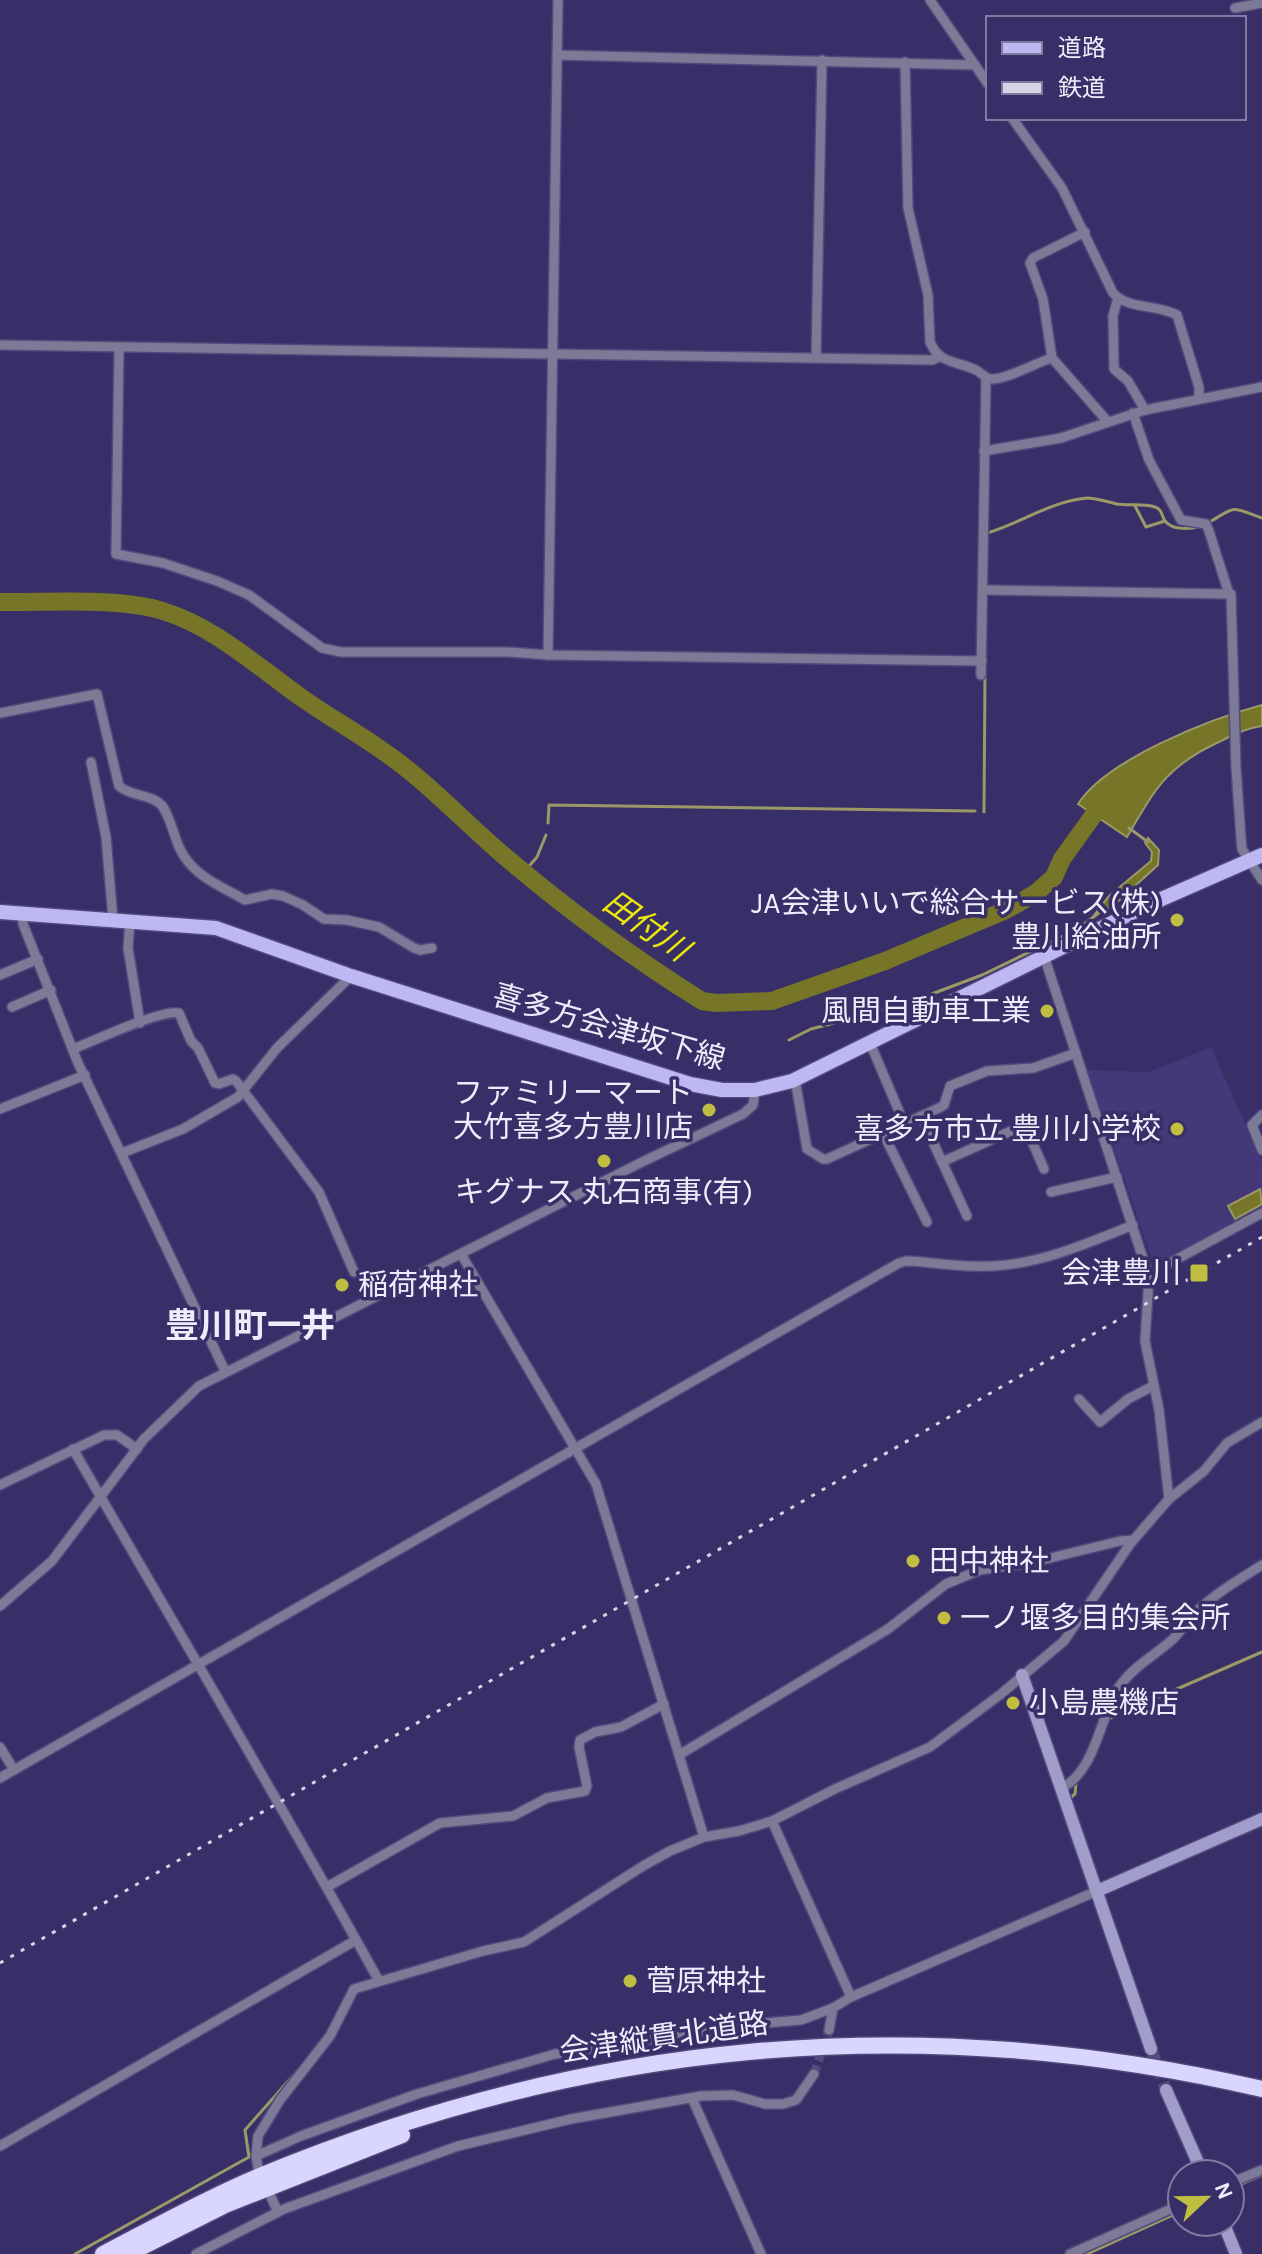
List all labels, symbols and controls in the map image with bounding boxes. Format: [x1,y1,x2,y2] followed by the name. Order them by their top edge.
[986,16,1246,120] legend
[1058,34,1106,62] text: 道路
[1058,74,1106,102] text: 鉄道
[596,883,698,970] water label: 田付川
[751,885,1161,955] place label: JA会津いいで総合サービス(株) 豊川給油所
[1168,911,1186,929] marker: JA会津いいで総合サービス(株) 豊川給油所
[489,977,729,1077] street label: 喜多方会津坂下線
[821,993,1031,1029] place label: 風間自動車工業
[1038,1002,1056,1020] marker: 風間自動車工業
[453,1075,693,1145] place label: ファミリーマート 大竹喜多方豊川店
[700,1101,718,1119] marker: ファミリーマート 大竹喜多方豊川店
[854,1111,1161,1147] place label: 喜多方市立 豊川小学校
[1168,1120,1186,1138] marker: 喜多方市立 豊川小学校
[595,1152,613,1170] marker: キグナス 丸石商事(有)
[455,1174,753,1210] place label: キグナス 丸石商事(有)
[1061,1255,1181,1291] place label: 会津豊川
[1188,1262,1210,1284] marker: 会津豊川
[358,1267,478,1303] place label: 稲荷神社
[333,1276,351,1294] marker: 稲荷神社
[165,1306,335,1346] district label: 豊川町一井
[929,1543,1049,1579] place label: 田中神社
[904,1552,922,1570] marker: 田中神社
[960,1600,1230,1636] place label: 一ノ堰多目的集会所
[935,1609,953,1627] marker: 一ノ堰多目的集会所
[1029,1685,1179,1721] place label: 小島農機店
[1004,1694,1022,1712] marker: 小島農機店
[646,1963,766,1999] place label: 菅原神社
[621,1972,639,1990] marker: 菅原神社
[558,2005,770,2069] street label: 会津縦貫北道路
[1166,2158,1246,2238] north arrow
[1209,2179,1239,2203] text: N

